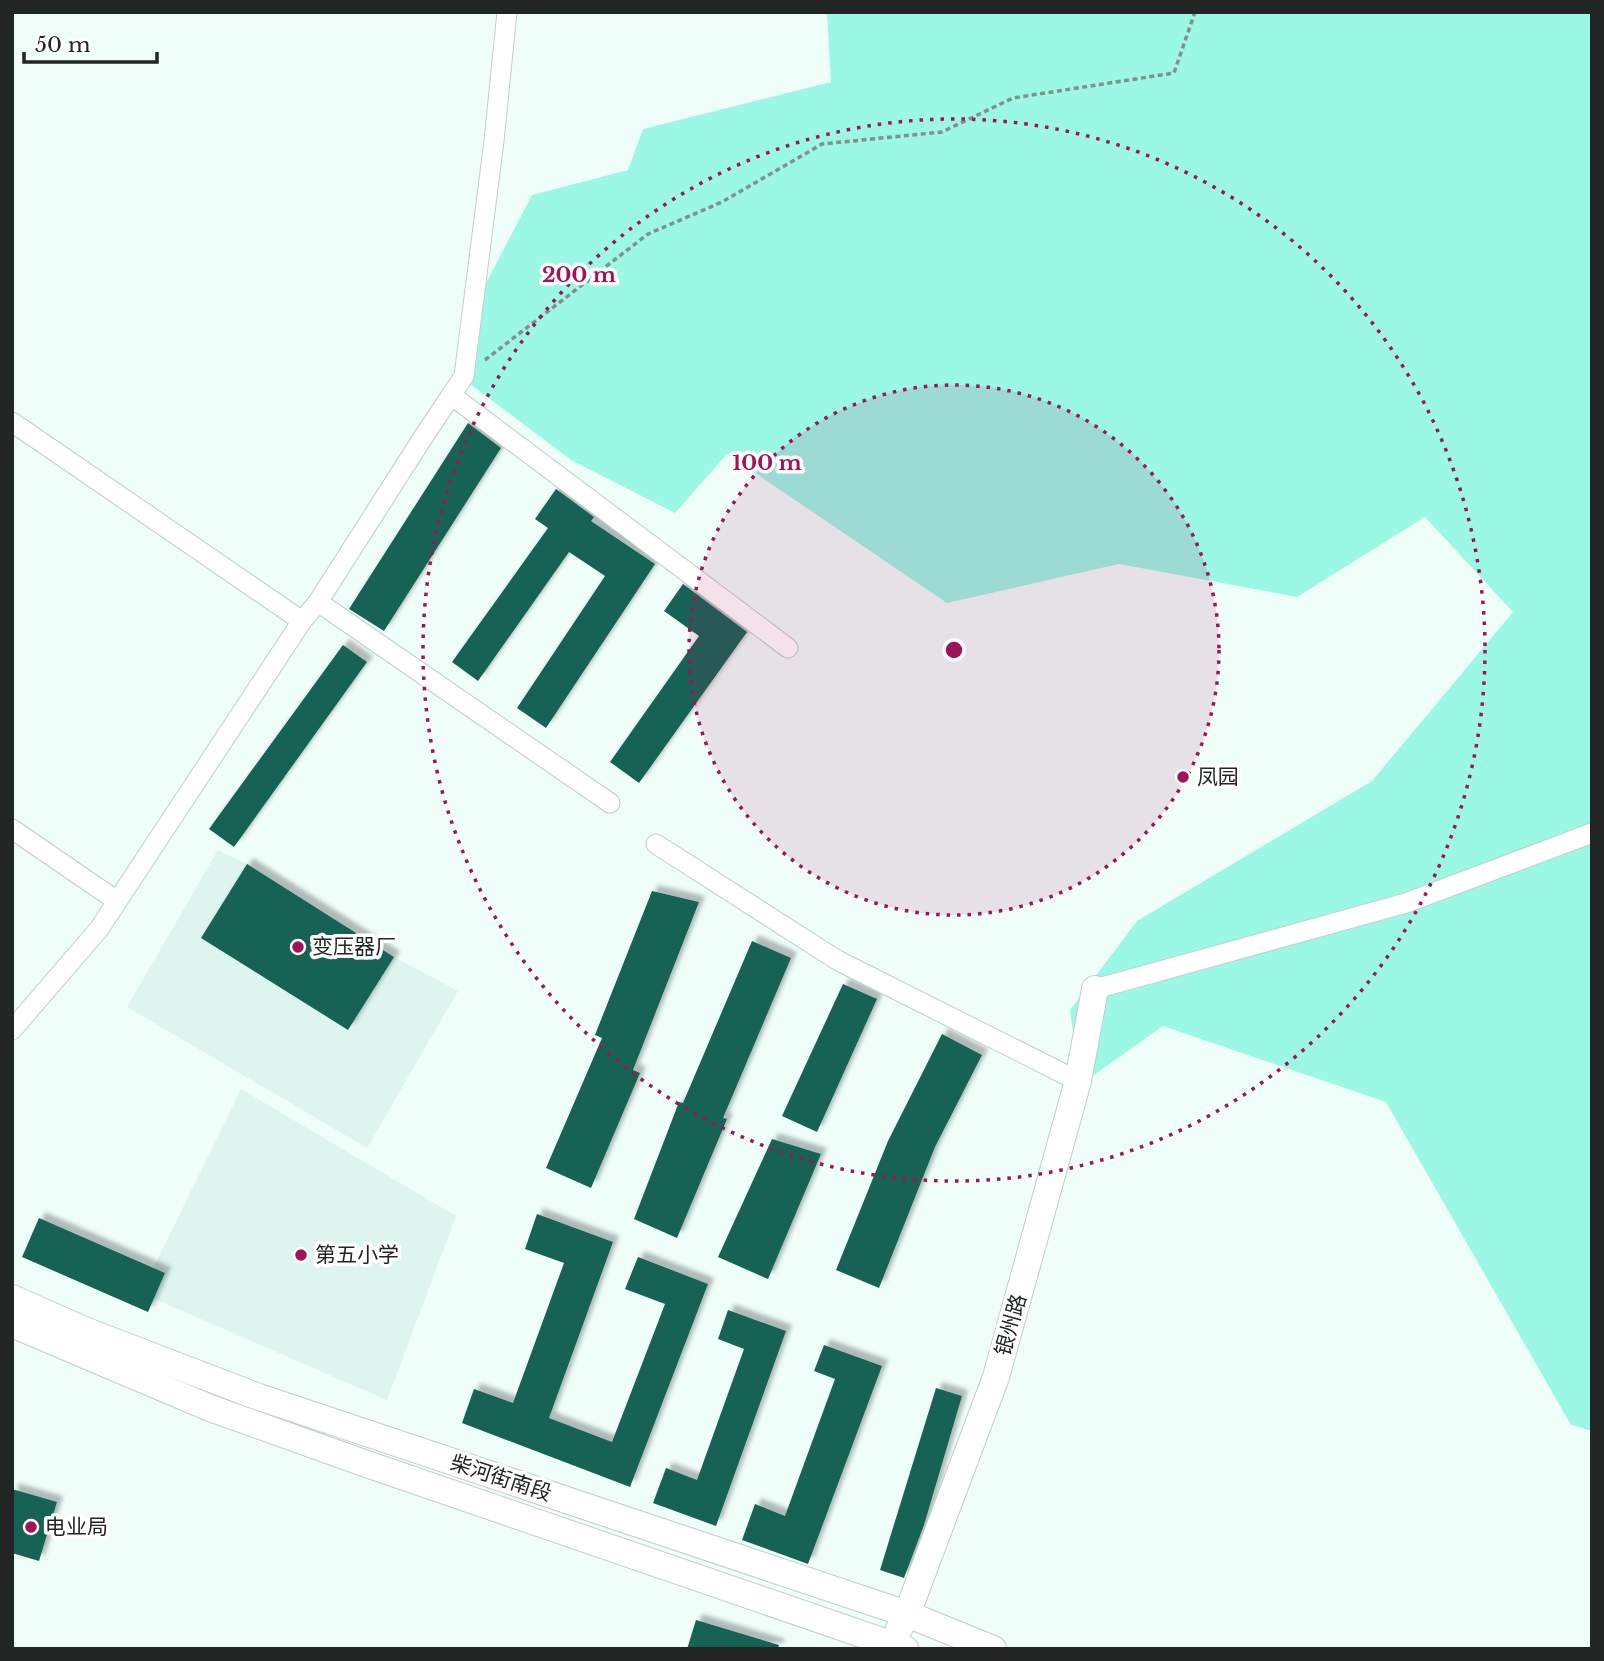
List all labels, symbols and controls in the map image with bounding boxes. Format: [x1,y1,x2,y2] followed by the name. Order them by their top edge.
[24,21,158,65] scale bar
[35,32,91,58] text: 50 m
[542,262,616,288] text: 200 m
[732,450,802,476] text: 100 m
[942,638,966,662] centre of rings
[1197,764,1239,790] place label: 凤园
[1175,769,1191,785] marker: 凤园
[312,934,396,960] place label: 变压器厂
[290,939,306,955] marker: 变压器厂
[315,1242,399,1268] place label: 第五小学
[293,1247,309,1263] marker: 第五小学
[990,1291,1032,1359] street label: 银州路
[447,1449,555,1507] street label: 柴河街南段
[45,1514,108,1540] place label: 电业局
[23,1519,39,1535] marker: 电业局

